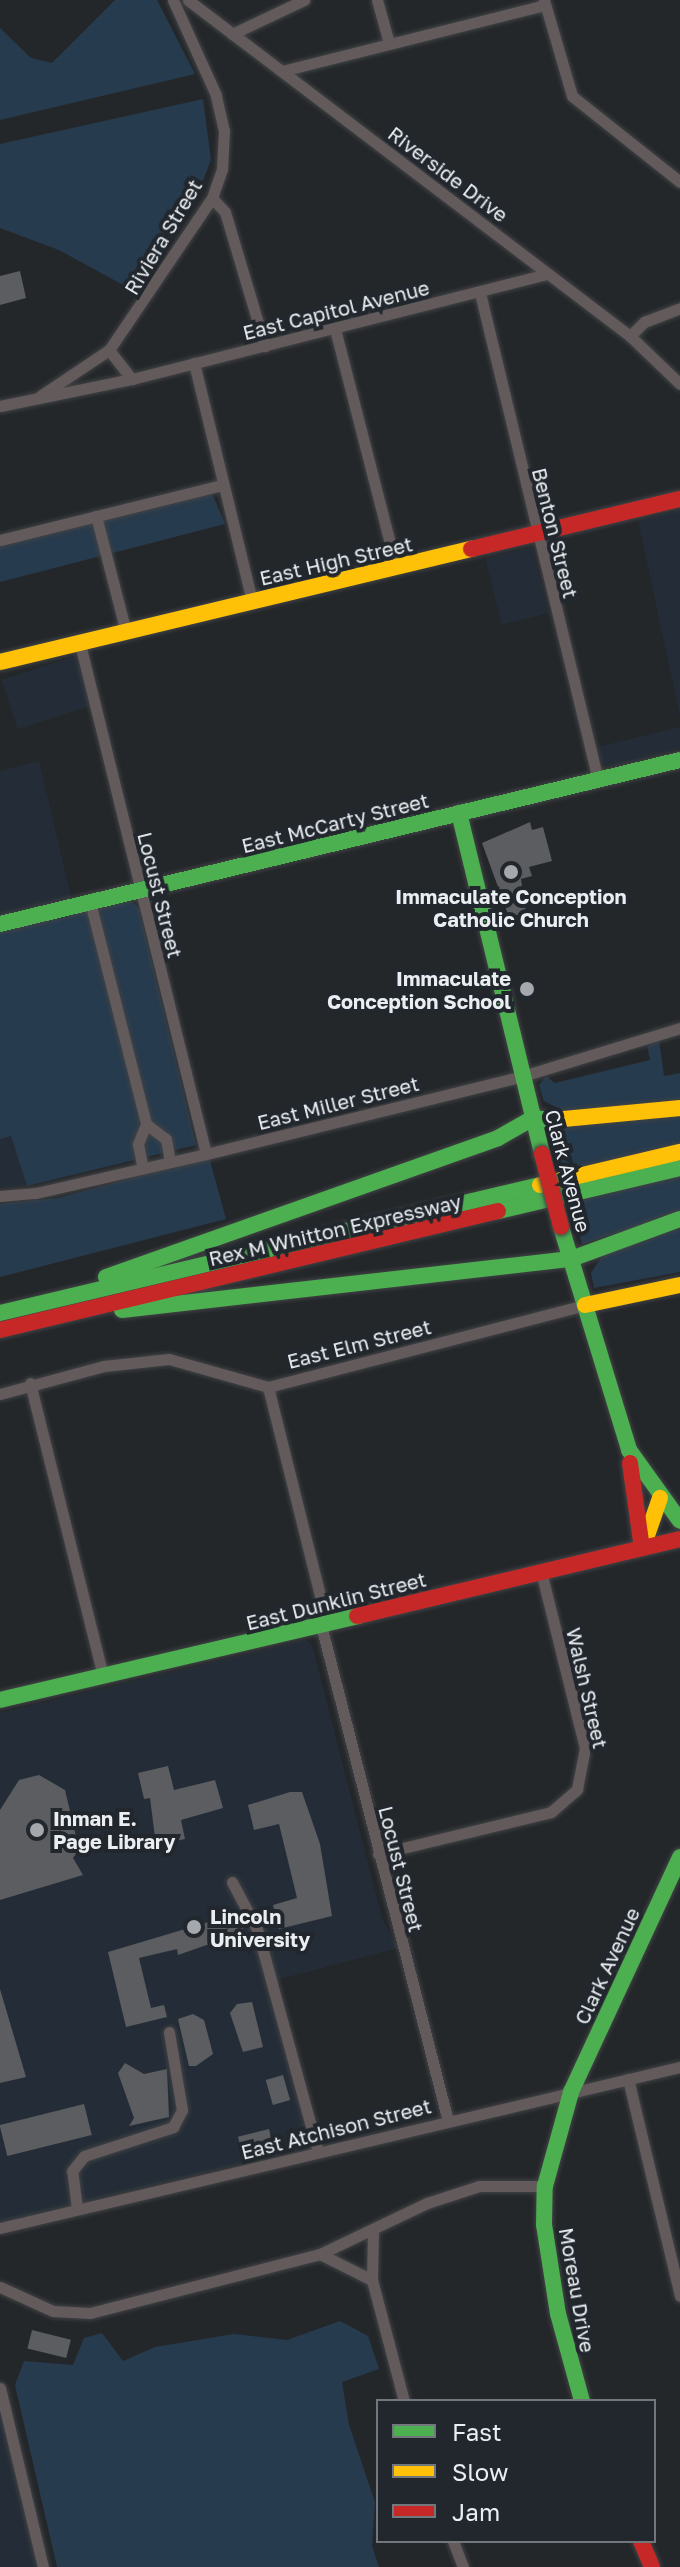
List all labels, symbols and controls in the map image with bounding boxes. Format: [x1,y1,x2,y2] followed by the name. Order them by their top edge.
[383,121,513,227] street label: Riverside Drive
[119,175,207,299] street label: Riviera Street
[240,275,432,345] street label: East Capitol Avenue
[527,465,583,601] street label: Benton Street
[257,532,415,590] street label: East High Street
[239,788,431,858] street label: East McCarty Street
[133,830,187,960] street label: Locust Street
[502,863,520,881] marker: Immaculate Conception Catholic Church
[395,884,627,931] place label: Immaculate Conception Catholic Church
[327,966,511,1013] place label: Immaculate Conception School
[518,980,536,998] marker: Immaculate Conception School
[255,1071,421,1135] street label: East Miller Street
[540,1107,596,1235] street label: Clark Avenue
[206,1189,464,1271] street label: Rex M Whitton Expressway
[285,1315,433,1373] street label: East Elm Street
[243,1567,429,1635] street label: East Dunklin Street
[561,1625,613,1751] street label: Walsh Street
[374,1804,428,1934] street label: Locust Street
[53,1806,175,1853] place label: Inman E. Page Library
[28,1821,46,1839] marker: Inman E. Page Library
[210,1904,310,1951] place label: Lincoln University
[569,1904,645,2028] street label: Clark Avenue
[185,1918,203,1936] marker: Lincoln University
[238,2094,434,2164] street label: East Atchison Street
[554,2226,600,2354] street label: Moreau Drive
[376,2399,656,2543] legend
[452,2417,502,2446] text: Fast
[452,2457,508,2486] text: Slow
[452,2497,500,2526] text: Jam

